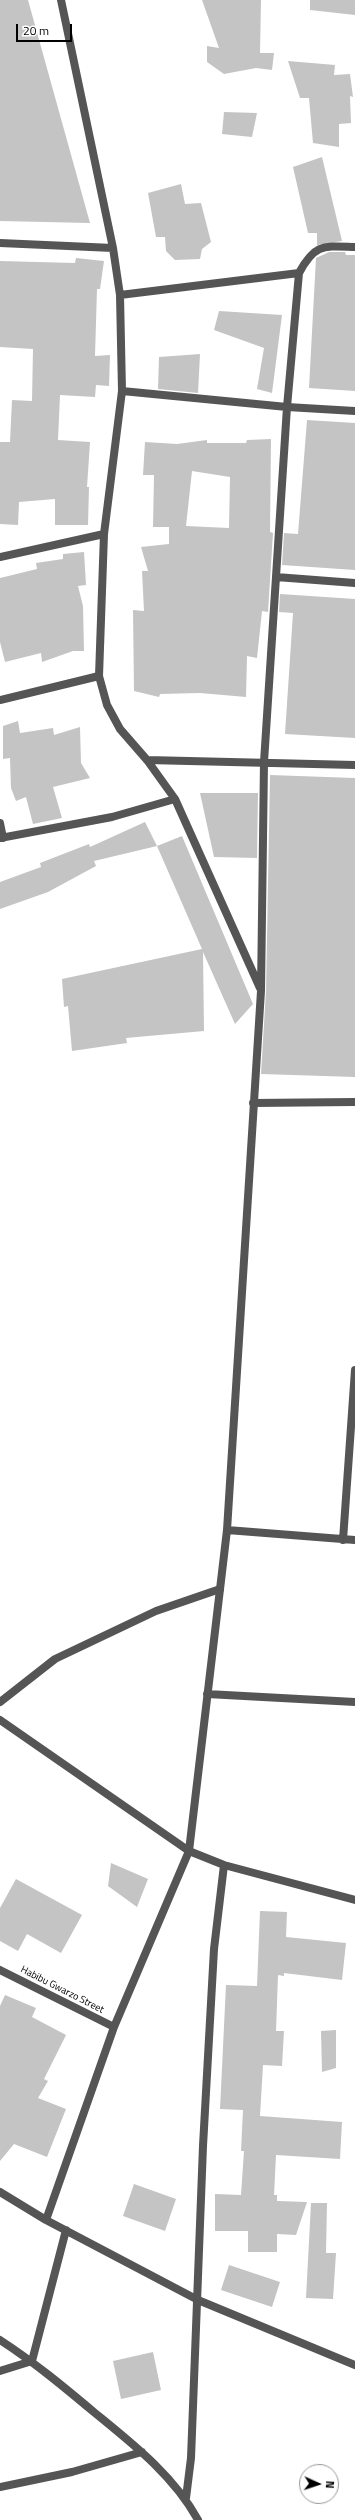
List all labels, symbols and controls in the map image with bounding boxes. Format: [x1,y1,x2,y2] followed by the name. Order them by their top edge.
[18,16,74,42] scale bar
[23,21,49,40] text: 20 m
[18,1964,106,2016] street label: Habibu Gwarzo Street
[299,2464,339,2504] north arrow
[322,2480,338,2489] text: N

